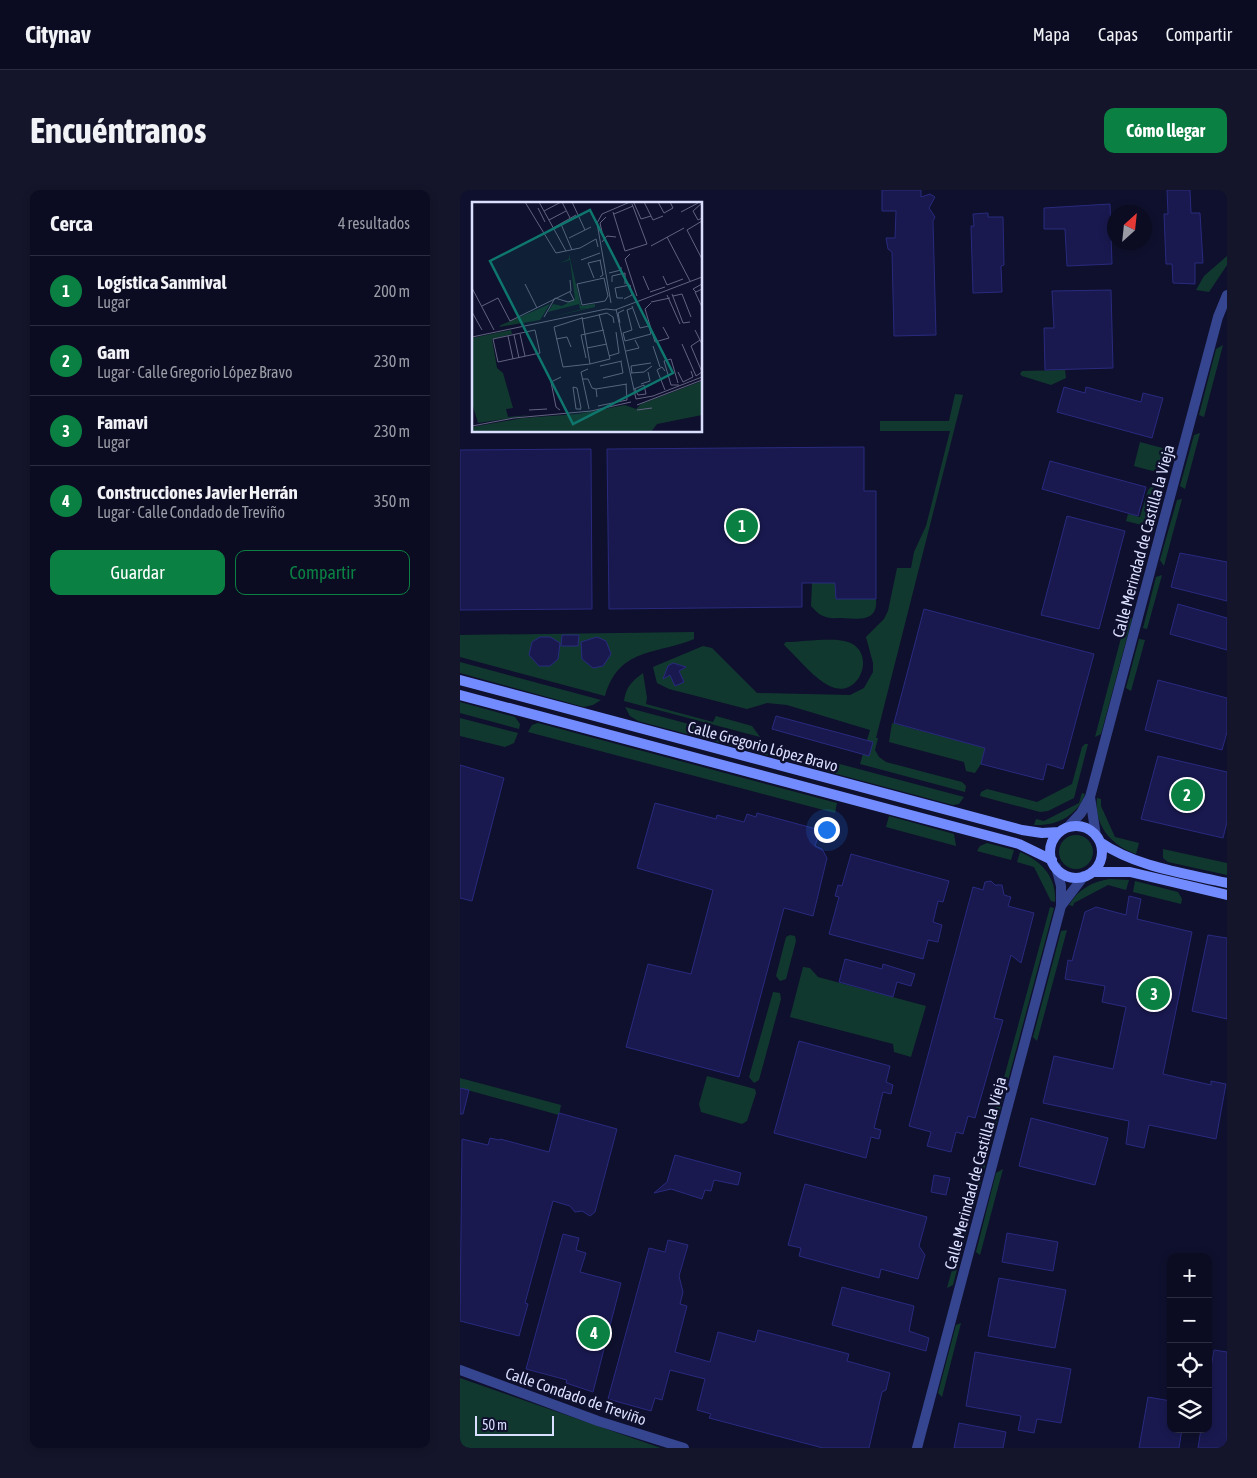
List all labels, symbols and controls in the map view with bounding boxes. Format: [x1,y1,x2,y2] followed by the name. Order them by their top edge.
[25,21,91,48] text: Citynav
[1033,24,1070,45] text: Mapa
[1098,24,1138,45] text: Capas
[1166,24,1232,45] text: Compartir
[1104,108,1227,153] button: Cómo llegar
[30,110,206,150] text: Encuéntranos
[472,202,702,432] inset map
[1107,205,1152,250] north arrow
[50,211,93,235] text: Cerca
[338,214,410,232] text: 4 resultados
[97,271,226,293] text: Logística Sanmival
[62,282,70,300] text: 1
[374,282,410,300] text: 200 m
[97,293,130,311] text: Lugar
[97,341,130,363] text: Gam
[62,352,70,370] text: 2
[374,352,410,370] text: 230 m
[97,363,292,381] text: Lugar · Calle Gregorio López Bravo
[97,411,148,433] text: Famavi
[62,422,70,440] text: 3
[374,422,410,440] text: 230 m
[97,433,130,451] text: Lugar
[1109,443,1178,640] street label: Calle Merindad de Castilla la Vieja
[97,481,298,503] text: Construcciones Javier Herrán
[62,492,70,510] text: 4
[374,492,410,510] text: 350 m
[97,503,285,521] text: Lugar · Calle Condado de Treviño
[726,507,758,545] pin: 1
[50,550,225,595] button: Guardar
[235,550,410,595] button: Compartir
[686,717,840,776] street label: Calle Gregorio López Bravo
[1171,776,1203,814] pin: 2
[814,817,840,843] your location
[1138,975,1170,1013] pin: 3
[941,1075,1010,1272] street label: Calle Merindad de Castilla la Vieja
[1167,1253,1212,1433] map controls
[1167,1253,1212,1298] button: +
[1167,1298,1212,1343] button: −
[578,1314,610,1352] pin: 4
[1167,1343,1212,1388] button: locate
[503,1363,649,1429] street label: Calle Condado de Treviño
[1167,1388,1212,1433] button: layers
[475,1413,554,1436] scale bar
[482,1417,507,1433] text: 50 m

